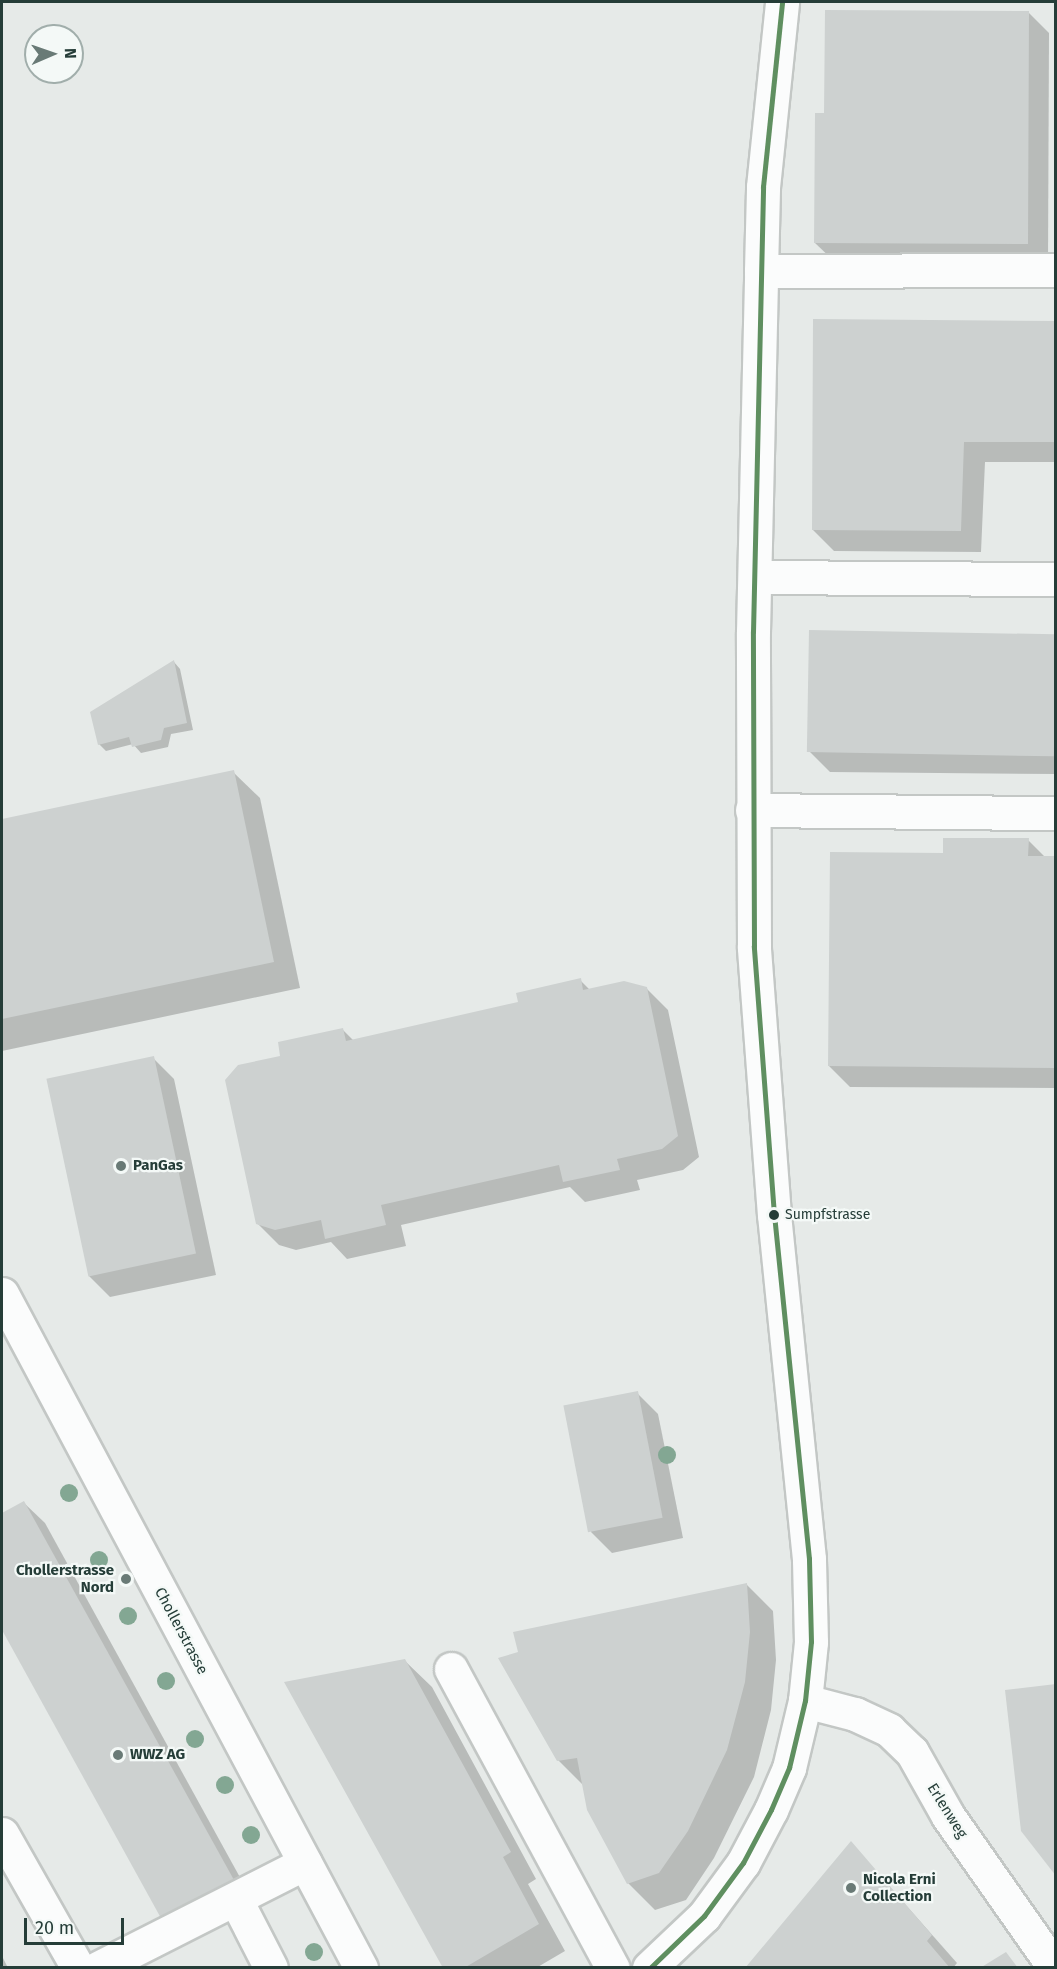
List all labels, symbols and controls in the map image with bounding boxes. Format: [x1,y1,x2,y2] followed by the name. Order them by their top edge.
[24,24,84,84] north arrow
[61,48,80,59] text: N
[133,1157,183,1175] place label: PanGas
[114,1159,128,1173] marker: PanGas
[785,1207,870,1223] place label: Sumpfstrasse
[768,1209,780,1221] marker: Sumpfstrasse
[16,1561,114,1596] place label: Chollerstrasse Nord
[119,1572,133,1586] marker: Chollerstrasse Nord
[151,1584,211,1678] street label: Chollerstrasse
[130,1746,185,1764] place label: WWZ AG
[111,1748,125,1762] marker: WWZ AG
[923,1780,971,1842] street label: Erlenweg
[863,1870,936,1905] place label: Nicola Erni Collection
[844,1881,858,1895] marker: Nicola Erni Collection
[27,1906,128,1944] scale bar
[35,1917,74,1939] text: 20 m

